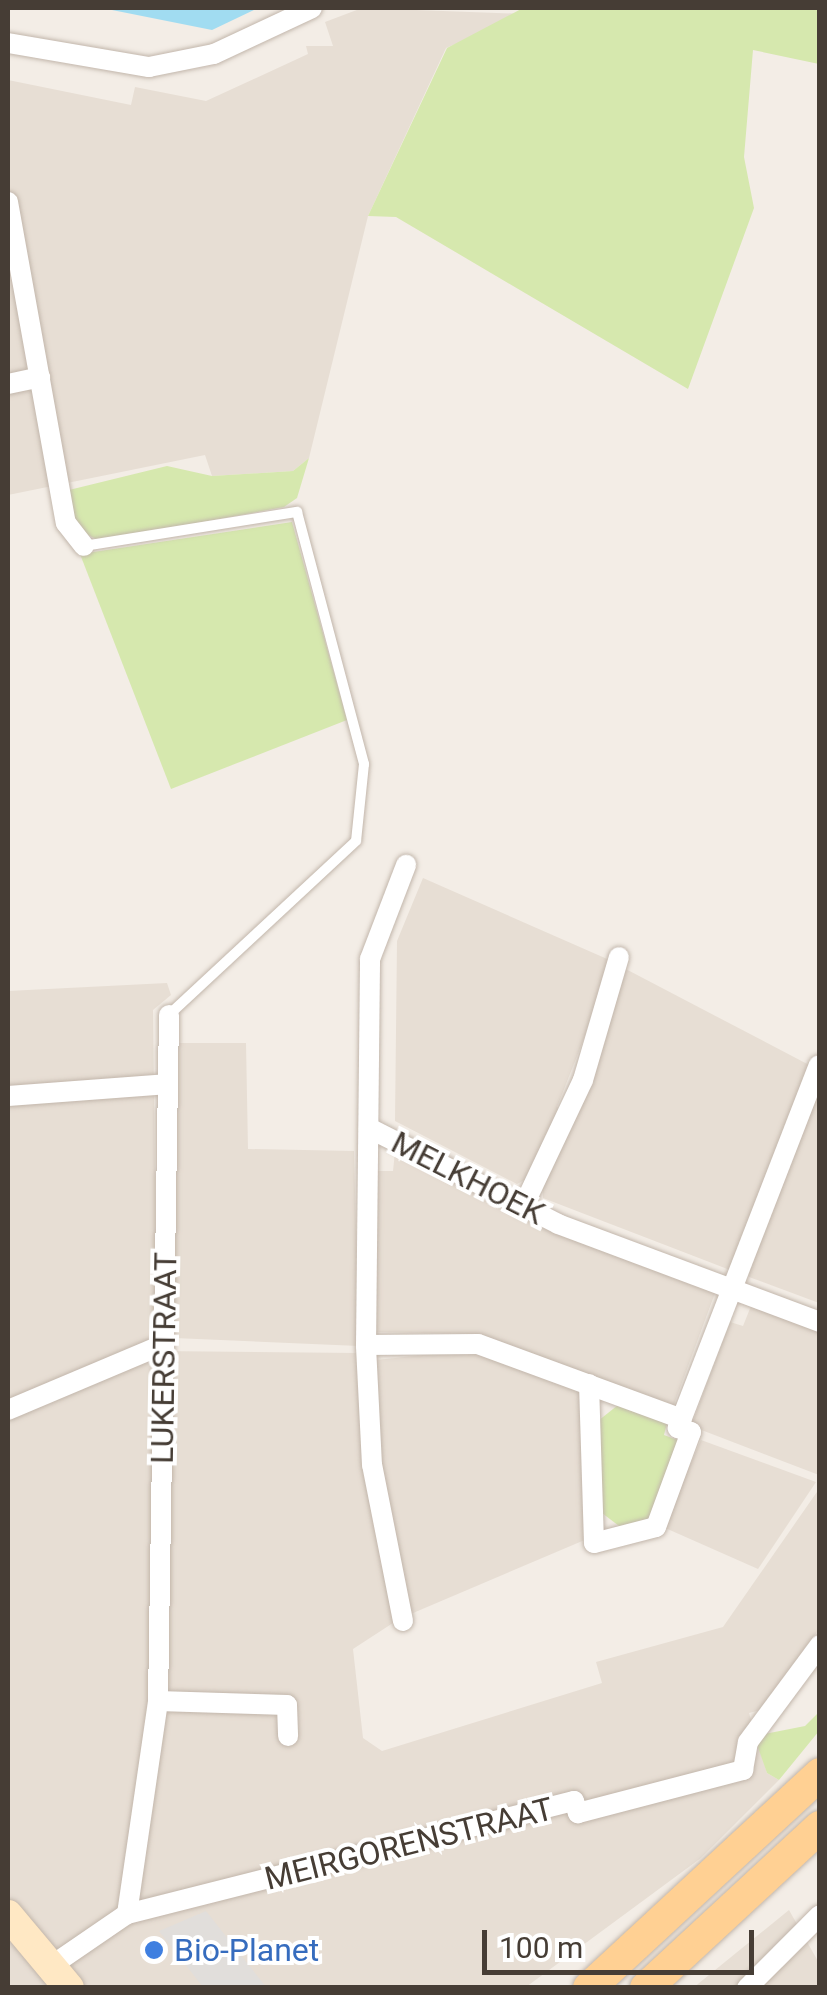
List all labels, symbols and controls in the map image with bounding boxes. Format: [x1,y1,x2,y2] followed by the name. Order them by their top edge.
[385,1123,551,1233] street label: MELKHOEK
[143,1252,185,1464] street label: LUKERSTRAAT
[261,1790,557,1898] street label: MEIRGORENSTRAAT
[487,1910,760,1972] scale bar
[499,1930,583,1965] text: 100 m
[174,1931,319,1969] place label: Bio-Planet
[143,1939,165,1961] marker: Bio-Planet

